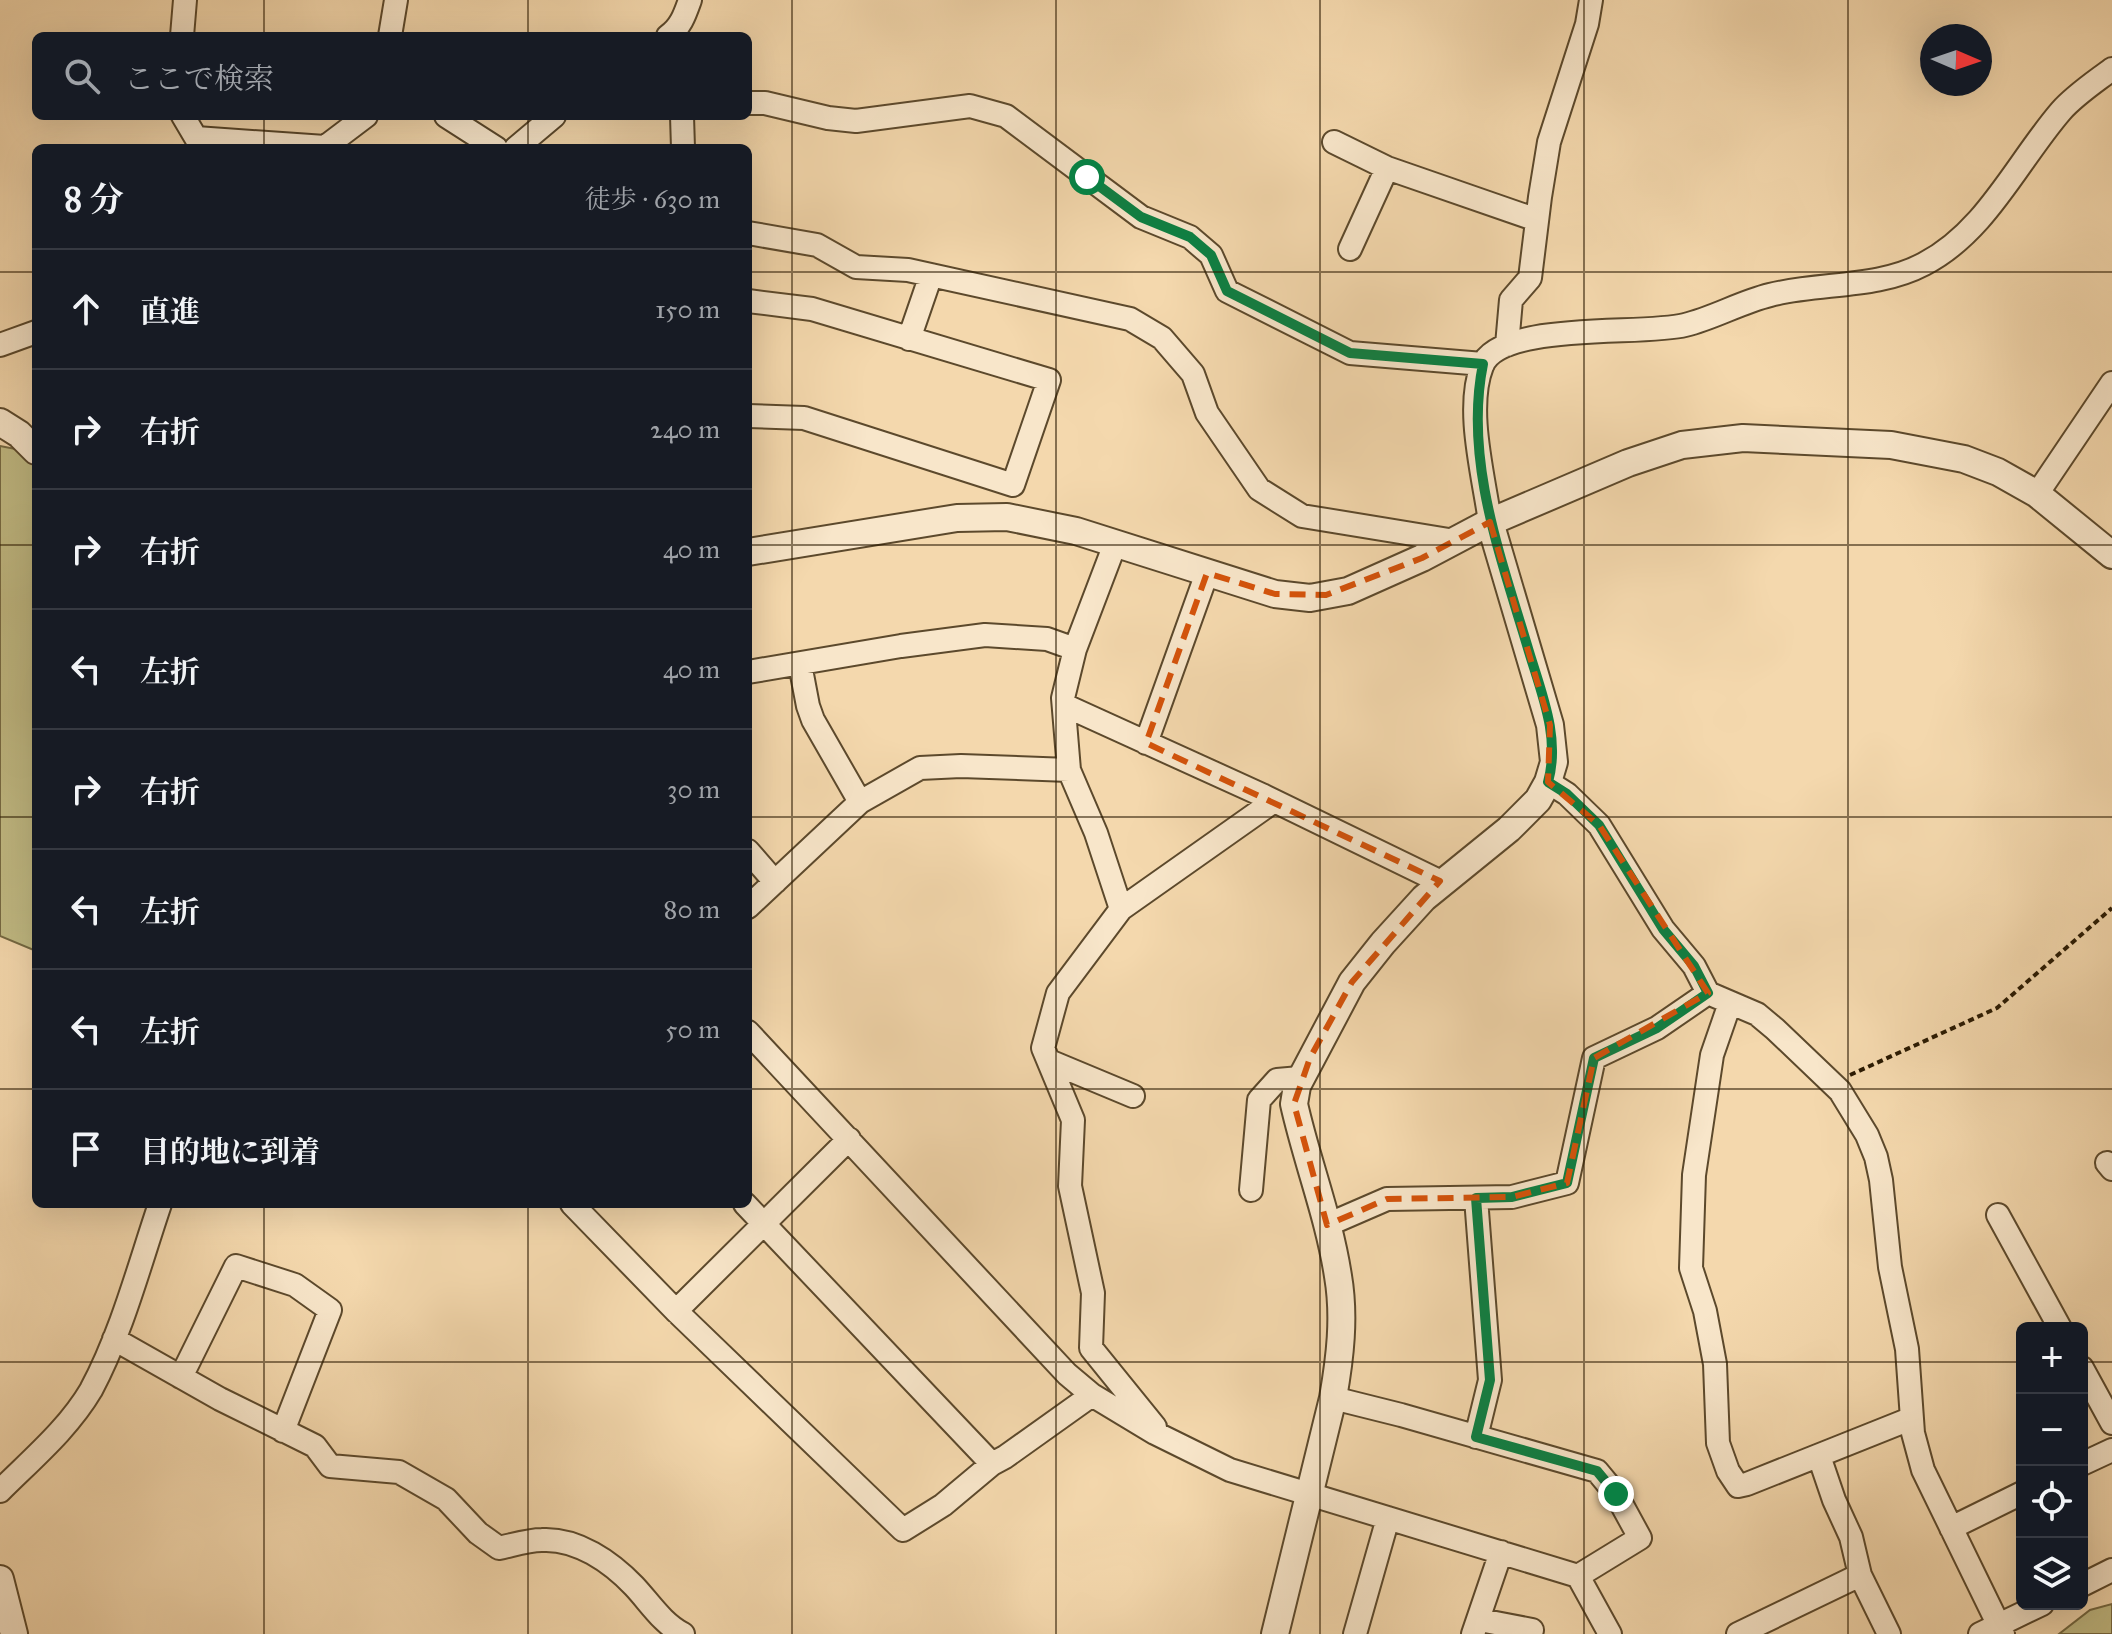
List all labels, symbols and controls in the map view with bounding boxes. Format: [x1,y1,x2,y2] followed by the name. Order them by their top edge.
[1920,24,1992,96] north arrow
[32,32,752,120] search box
[60,54,104,98] icon: search
[124,61,274,97] text: ここで検索
[1069,159,1105,195] route start
[64,179,123,220] text: 8 分
[585,183,720,215] text: 徒歩 · 630 m
[64,287,108,331] icon: ahead
[655,293,720,325] text: 150 m
[140,294,200,330] text: 直進
[64,407,108,451] icon: right
[650,413,720,445] text: 240 m
[140,414,200,450] text: 右折
[64,527,108,571] icon: right
[663,533,720,565] text: 40 m
[140,534,200,570] text: 右折
[64,647,108,691] icon: left
[663,653,720,685] text: 40 m
[140,654,200,690] text: 左折
[64,767,108,811] icon: right
[667,773,720,805] text: 30 m
[140,774,200,810] text: 右折
[64,887,108,931] icon: left
[664,893,720,925] text: 80 m
[140,894,200,930] text: 左折
[64,1007,108,1051] icon: left
[665,1013,720,1045] text: 50 m
[140,1014,200,1050] text: 左折
[64,1127,108,1171] icon: arrive
[140,1134,320,1170] text: 目的地に到着
[2016,1322,2088,1610] map controls
[2016,1322,2088,1394] button: +
[2016,1394,2088,1466] button: −
[2016,1466,2088,1538] button: locate
[1598,1476,1634,1512] route end
[2016,1538,2088,1610] button: layers

